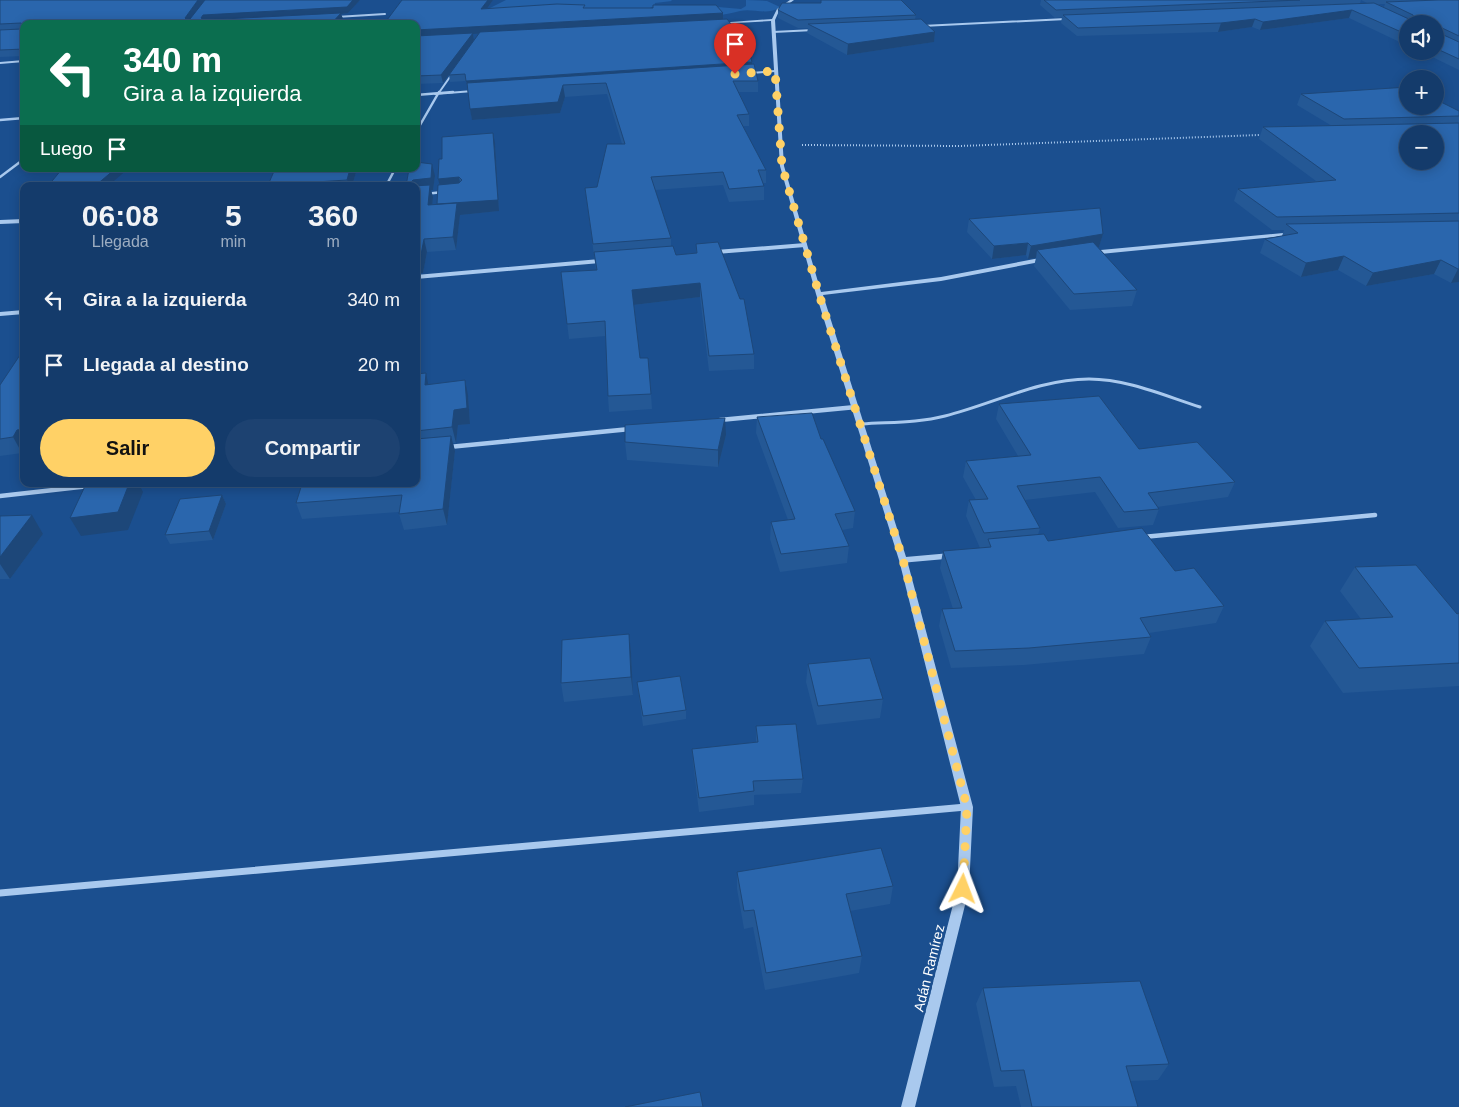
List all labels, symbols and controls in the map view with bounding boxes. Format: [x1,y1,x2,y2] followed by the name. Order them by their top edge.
[1399,15,1444,170] map controls
[1399,15,1444,60] button: sound
[714,23,756,74] pin
[721,30,749,58] icon: arrive
[40,40,105,105] icon: left
[123,40,222,79] text: 340 m
[1399,70,1444,115] button: +
[123,81,302,106] text: Gira a la izquierda
[1399,125,1444,170] button: −
[103,135,131,163] icon: arrive
[40,138,93,159] text: Luego
[82,199,159,232] text: 06:08
[225,199,242,232] text: 5
[308,199,358,232] text: 360
[92,233,149,250] text: Llegada
[220,233,246,250] text: min
[326,233,340,250] text: m
[40,286,68,314] icon: left
[83,289,247,310] text: Gira a la izquierda
[347,289,400,310] text: 340 m
[40,351,68,379] icon: arrive
[83,354,249,375] text: Llegada al destino
[358,354,400,375] text: 20 m
[40,419,215,477] button: Salir
[225,419,400,477] button: Compartir
[936,862,988,914] position arrow
[910,923,948,1013] street label: Adán Ramírez

